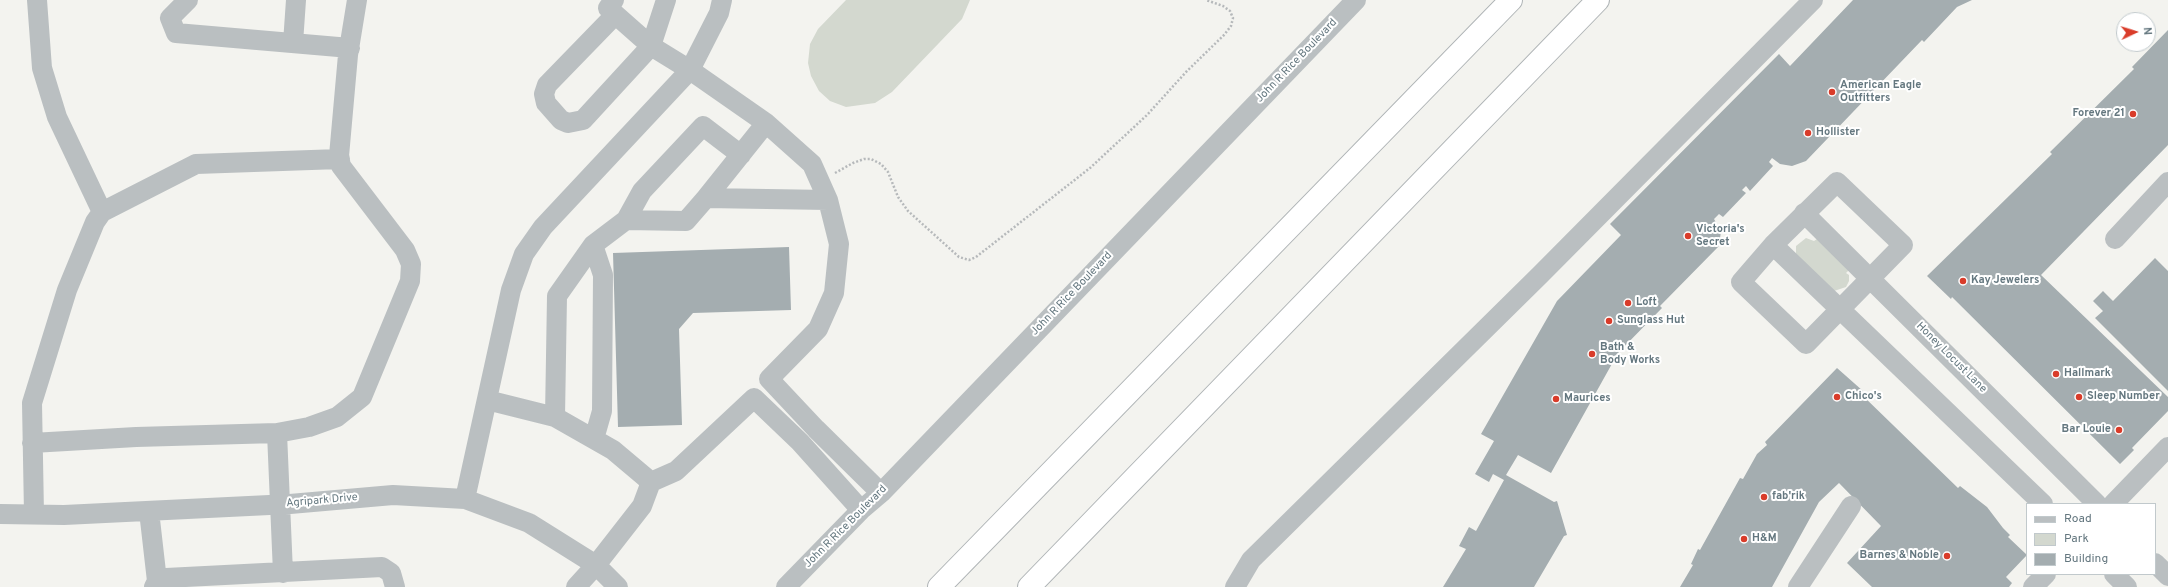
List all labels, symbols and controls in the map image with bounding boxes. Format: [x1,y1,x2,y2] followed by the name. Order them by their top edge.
[2116,12,2156,52] north arrow
[1254,16,1340,106] street label: John R Rice Boulevard
[2140,27,2154,36] text: N
[1840,79,1921,105] place label: American Eagle Outfitters
[1827,87,1837,97] marker: American Eagle Outfitters
[2073,107,2125,121] place label: Forever 21
[2128,109,2138,119] marker: Forever 21
[1816,126,1860,140] place label: Hollister
[1803,128,1813,138] marker: Hollister
[1696,223,1745,249] place label: Victoria's Secret
[1683,231,1693,241] marker: Victoria's Secret
[1029,249,1115,339] street label: John R Rice Boulevard
[1971,274,2039,288] place label: Kay Jewelers
[1958,276,1968,286] marker: Kay Jewelers
[1636,296,1657,310] place label: Loft
[1623,298,1633,308] marker: Loft
[1617,314,1685,328] place label: Sunglass Hut
[1604,316,1614,326] marker: Sunglass Hut
[1913,320,1989,396] street label: Honey Locust Lane
[1600,341,1660,367] place label: Bath & Body Works
[1587,349,1597,359] marker: Bath & Body Works
[2064,367,2111,381] place label: Hallmark
[2051,369,2061,379] marker: Hallmark
[1845,390,1882,404] place label: Chico's
[2087,390,2160,404] place label: Sleep Number
[1564,392,1611,406] place label: Maurices
[1832,392,1842,402] marker: Chico's
[2074,392,2084,402] marker: Sleep Number
[1551,394,1561,404] marker: Maurices
[2062,423,2111,437] place label: Bar Louie
[2114,425,2124,435] marker: Bar Louie
[802,483,890,571] street label: John R Rice Boulevard
[1772,490,1805,504] place label: fab'rik
[286,491,358,511] street label: Agripark Drive
[1759,492,1769,502] marker: fab'rik
[2026,503,2156,575] legend
[2064,511,2092,527] text: Road
[2064,531,2089,547] text: Park
[1752,532,1777,546] place label: H&M
[1739,534,1749,544] marker: H&M
[1860,549,1939,563] place label: Barnes & Noble
[1942,551,1952,561] marker: Barnes & Noble
[2064,551,2108,567] text: Building

